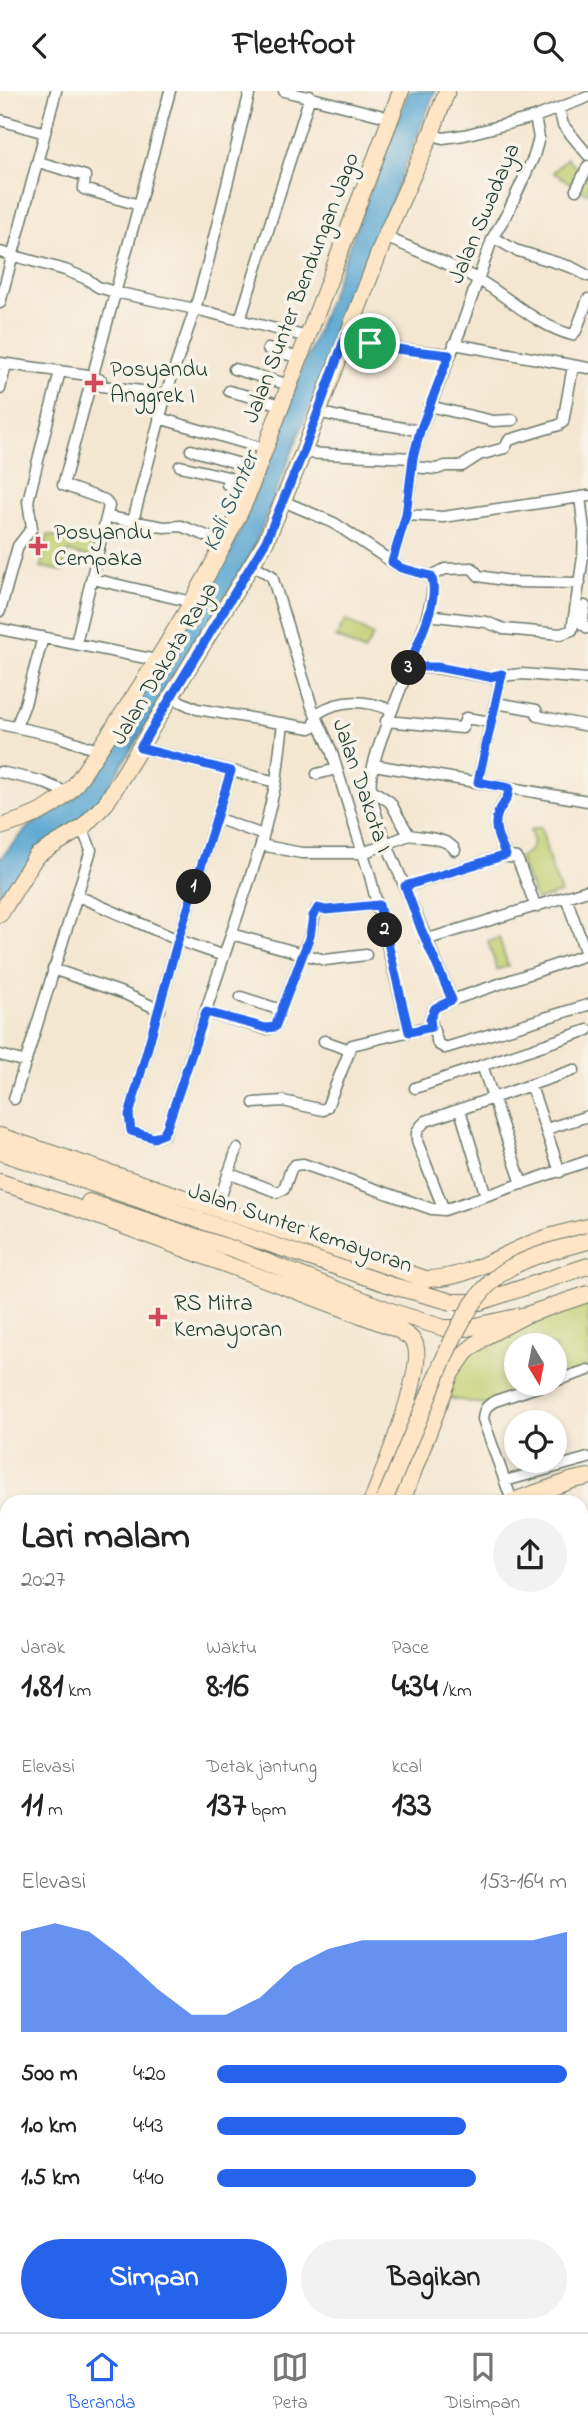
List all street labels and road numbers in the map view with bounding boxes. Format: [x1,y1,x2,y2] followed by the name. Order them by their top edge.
[441,139,531,290] street label: Jalan Swadaya
[235,148,370,428] street label: Jalan Sunter Bendungan Jago
[103,576,228,753] street label: Jalan Dakota Raya
[323,715,399,857] street label: Jalan Dakota I
[183,1175,417,1285] street label: Jalan Sunter Kemayoran

